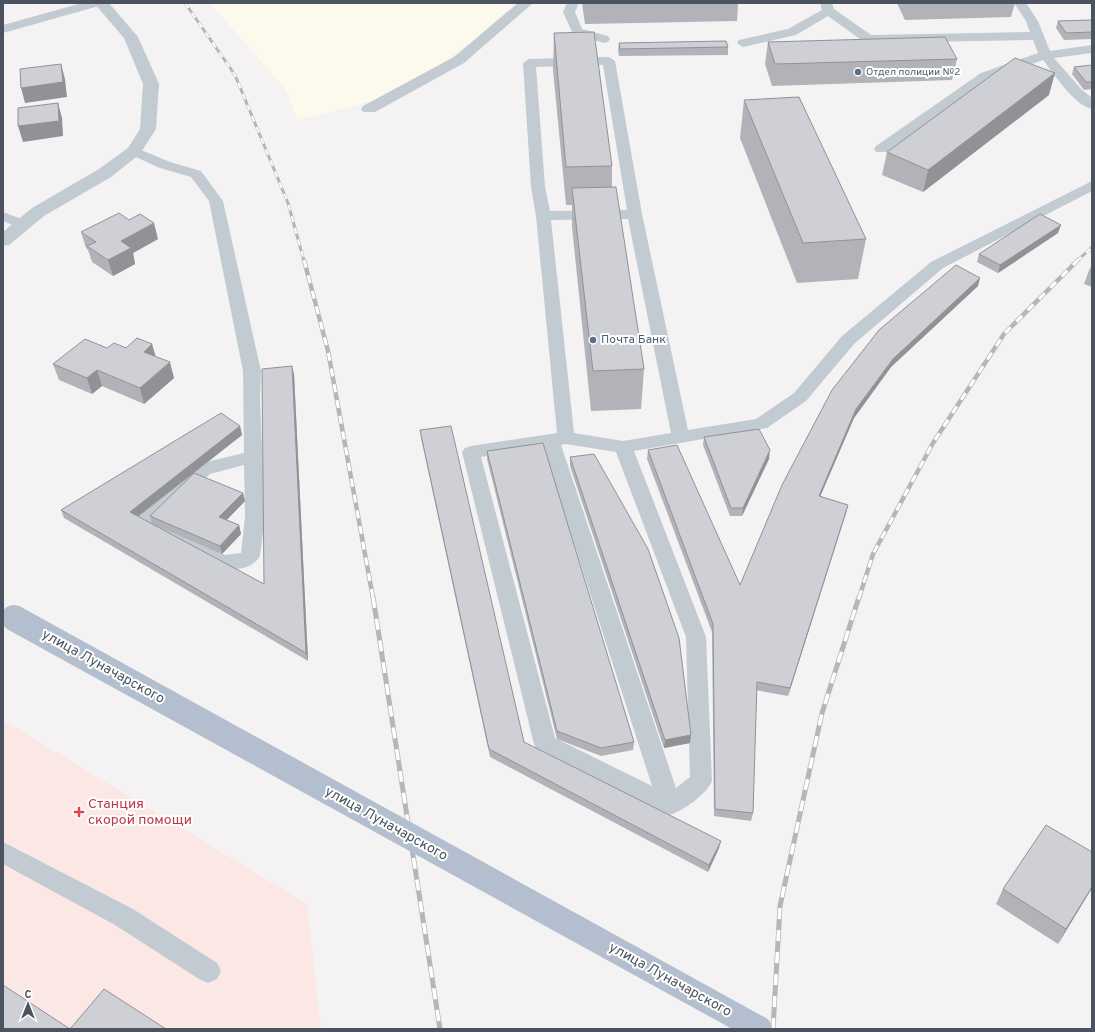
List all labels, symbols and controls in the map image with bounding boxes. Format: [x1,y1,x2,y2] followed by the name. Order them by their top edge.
[866,66,960,79] place label: Отдел полиции №2
[853,67,863,77] marker: Отдел полиции №2
[601,332,666,348] place label: Почта Банк
[588,335,598,345] marker: Почта Банк
[39,626,168,708] street label: улица Луначарского
[322,783,451,865] street label: улица Луначарского
[88,796,192,829] place label: Станция скорой помощи
[73,806,85,818] marker: Станция скорой помощи
[606,939,735,1021] street label: улица Луначарского
[8,984,48,1024] north arrow
[24,988,32,1002] text: С

